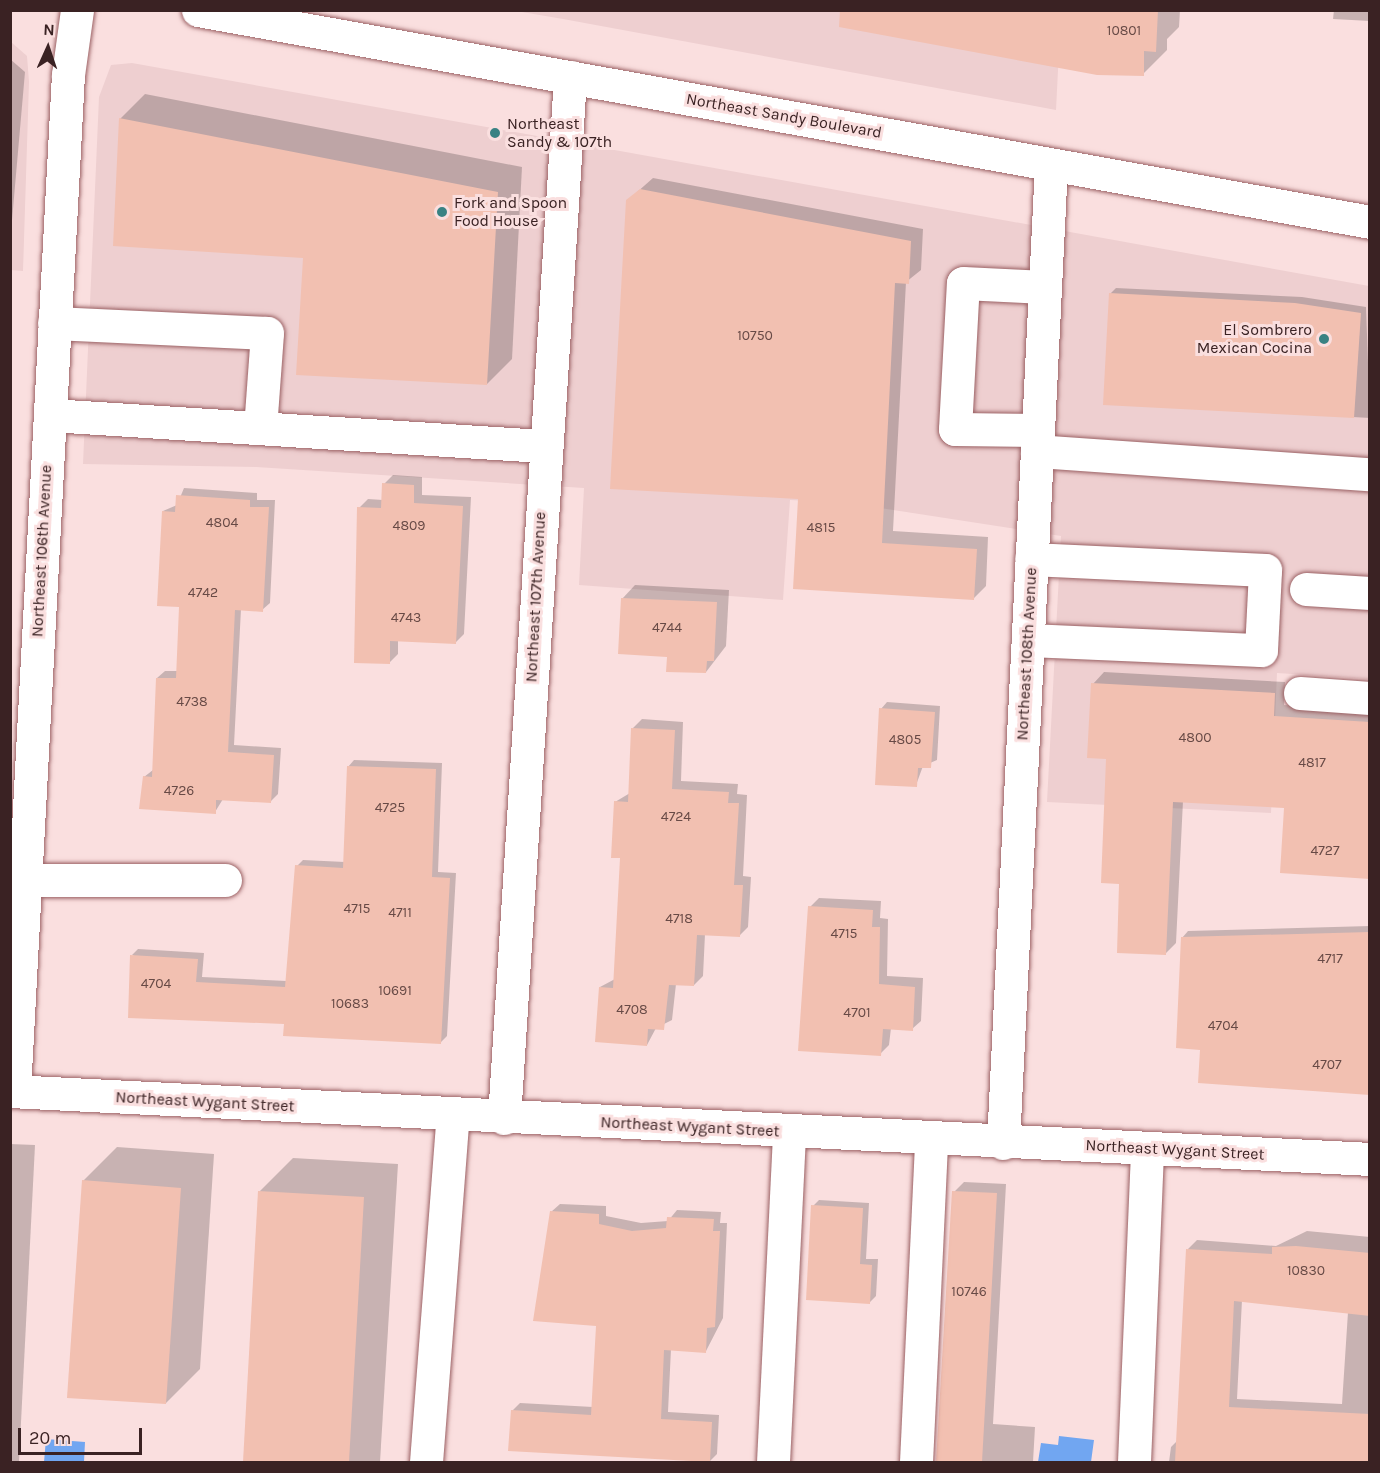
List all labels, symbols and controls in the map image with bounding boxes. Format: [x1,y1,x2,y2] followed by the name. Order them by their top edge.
[18,18,78,78] north arrow
[43,20,55,39] text: N
[1107,23,1141,39] house number: 10801
[685,89,883,143] street label: Northeast Sandy Boulevard
[507,114,612,152] place label: Northeast Sandy & 107th
[488,126,502,140] marker: Northeast Sandy & 107th
[454,193,567,231] place label: Fork and Spoon Food House
[435,205,449,219] marker: Fork and Spoon Food House
[1197,320,1312,358] place label: El Sombrero Mexican Cocina
[737,328,773,344] house number: 10750
[1317,332,1331,346] marker: El Sombrero Mexican Cocina
[28,464,56,638] street label: Northeast 106th Avenue
[522,511,550,683] street label: Northeast 107th Avenue
[206,515,238,531] house number: 4804
[393,518,425,534] house number: 4809
[807,520,835,536] house number: 4815
[1013,567,1041,741] street label: Northeast 108th Avenue
[188,585,218,601] house number: 4742
[391,610,421,626] house number: 4743
[652,620,682,636] house number: 4744
[176,694,208,710] house number: 4738
[1178,730,1212,746] house number: 4800
[889,732,921,748] house number: 4805
[1298,755,1326,771] house number: 4817
[164,783,194,799] house number: 4726
[375,800,405,816] house number: 4725
[661,809,691,825] house number: 4724
[1310,843,1340,859] house number: 4727
[344,901,370,917] house number: 4715
[388,905,412,921] house number: 4711
[665,911,693,927] house number: 4718
[831,926,857,942] house number: 4715
[1317,951,1343,967] house number: 4717
[141,976,171,992] house number: 4704
[378,983,412,999] house number: 10691
[331,996,369,1012] house number: 10683
[616,1002,648,1018] house number: 4708
[843,1005,871,1021] house number: 4701
[1208,1018,1238,1034] house number: 4704
[1312,1057,1342,1073] house number: 4707
[115,1088,295,1116] street label: Northeast Wygant Street
[600,1113,780,1141] street label: Northeast Wygant Street
[1085,1136,1265,1164] street label: Northeast Wygant Street
[1287,1263,1325,1279] house number: 10830
[951,1284,987,1300] house number: 10746
[21,1416,146,1454] scale bar
[29,1427,71,1449] text: 20 m

